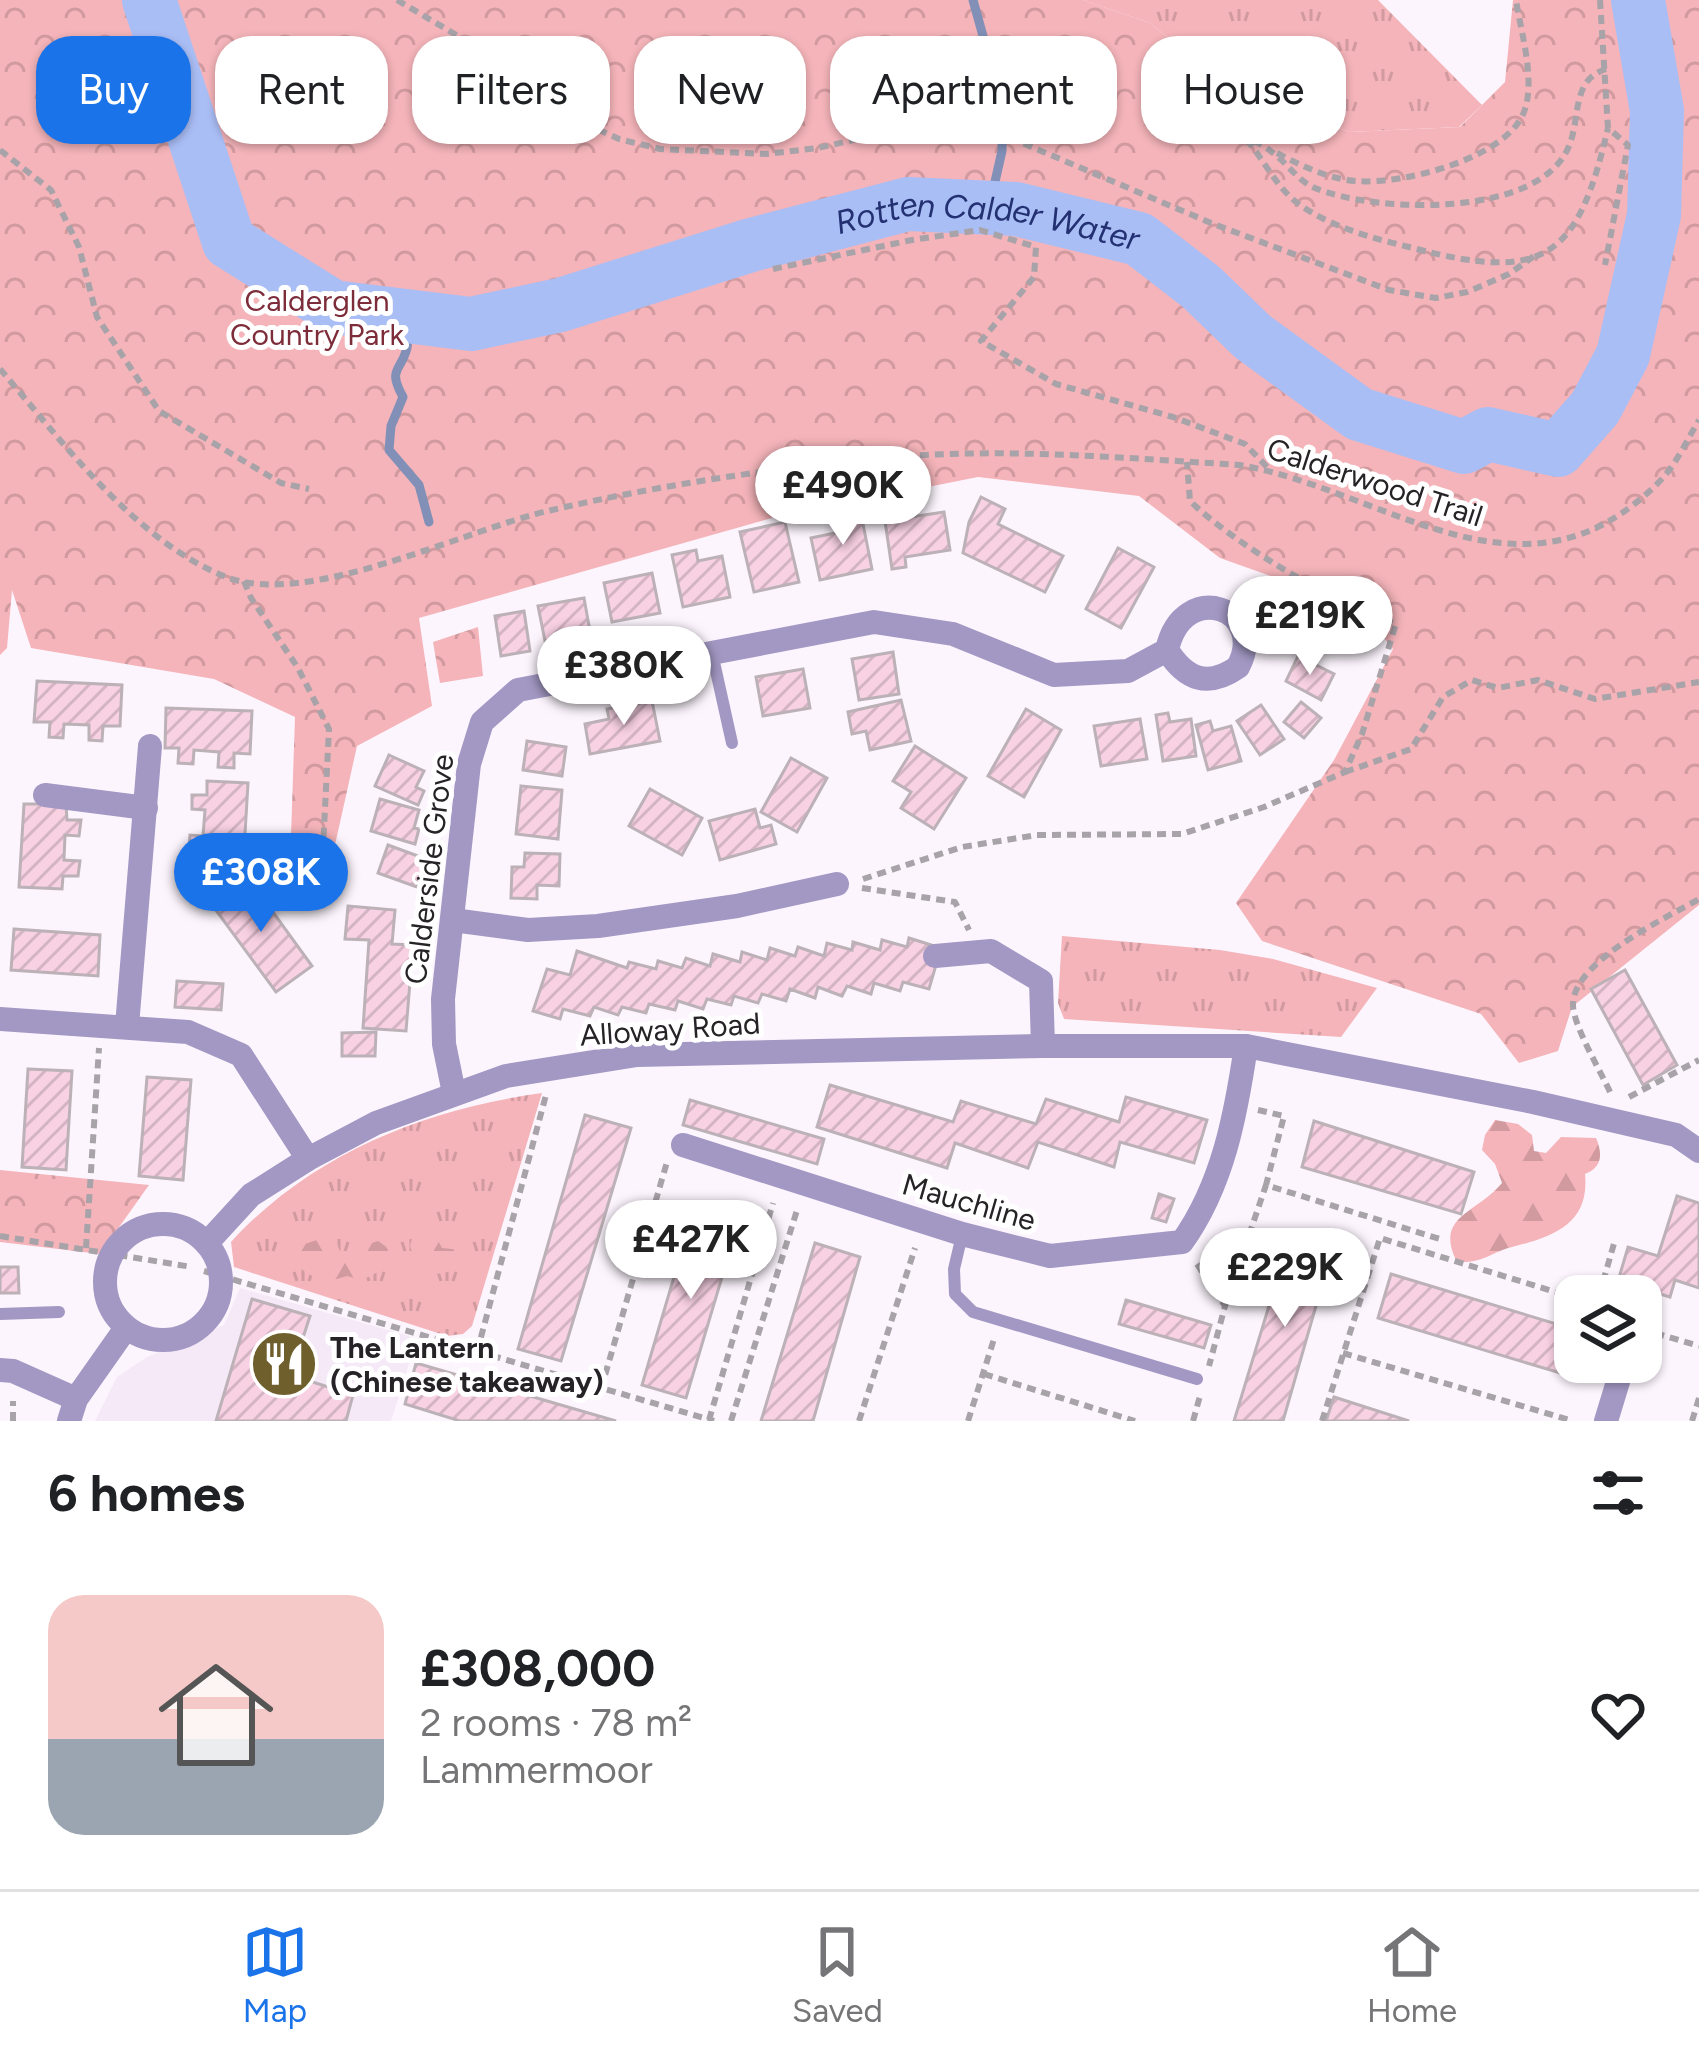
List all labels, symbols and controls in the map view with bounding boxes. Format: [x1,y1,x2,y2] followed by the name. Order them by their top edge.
[36,36,191,144] chip: Buy
[215,36,388,144] chip: Rent
[412,36,610,144] chip: Filters
[634,36,806,144] chip: New
[830,36,1117,144] chip: Apartment
[1141,36,1346,144] chip: House
[831,183,1145,258] water label: Rotten Calder Water
[230,282,405,353] park label: Calderglen Country Park
[1262,430,1488,534] street label: Calderwood Trail
[759,446,927,548] pin: £490K
[782,461,904,508] text: £490K
[1226,576,1394,678] pin: £219K
[1255,591,1365,638] text: £219K
[540,626,708,728] pin: £380K
[564,641,684,688] text: £380K
[397,752,461,986] street label: Calderside Grove
[177,833,345,935] pin: £308K
[201,848,321,895] text: £308K
[578,1004,762,1054] street label: Alloway Road
[898,1165,1040,1239] street label: Mauchline
[607,1200,775,1302] pin: £427K
[632,1215,750,1262] text: £427K
[1201,1228,1369,1330] pin: £229K
[1227,1243,1343,1290] text: £229K
[1554,1275,1662,1383] map controls
[1554,1275,1662,1383] button: layers
[249,1329,319,1399] restaurant icon: The Lantern (Chinese takeaway)
[330,1329,604,1400] place label: The Lantern (Chinese takeaway)
[1585,1460,1651,1526] icon: filters
[48,1463,245,1524] text: 6 homes
[420,1638,655,1699] text: £308,000
[144,1643,288,1787] icon: home
[1585,1682,1651,1748] icon: heart
[420,1699,692,1746] text: 2 rooms · 78 m²
[420,1746,653,1793] text: Lammermoor
[242,1919,308,2030] tab: Map
[792,1919,883,2030] tab: Saved
[1367,1919,1457,2030] tab: Home

